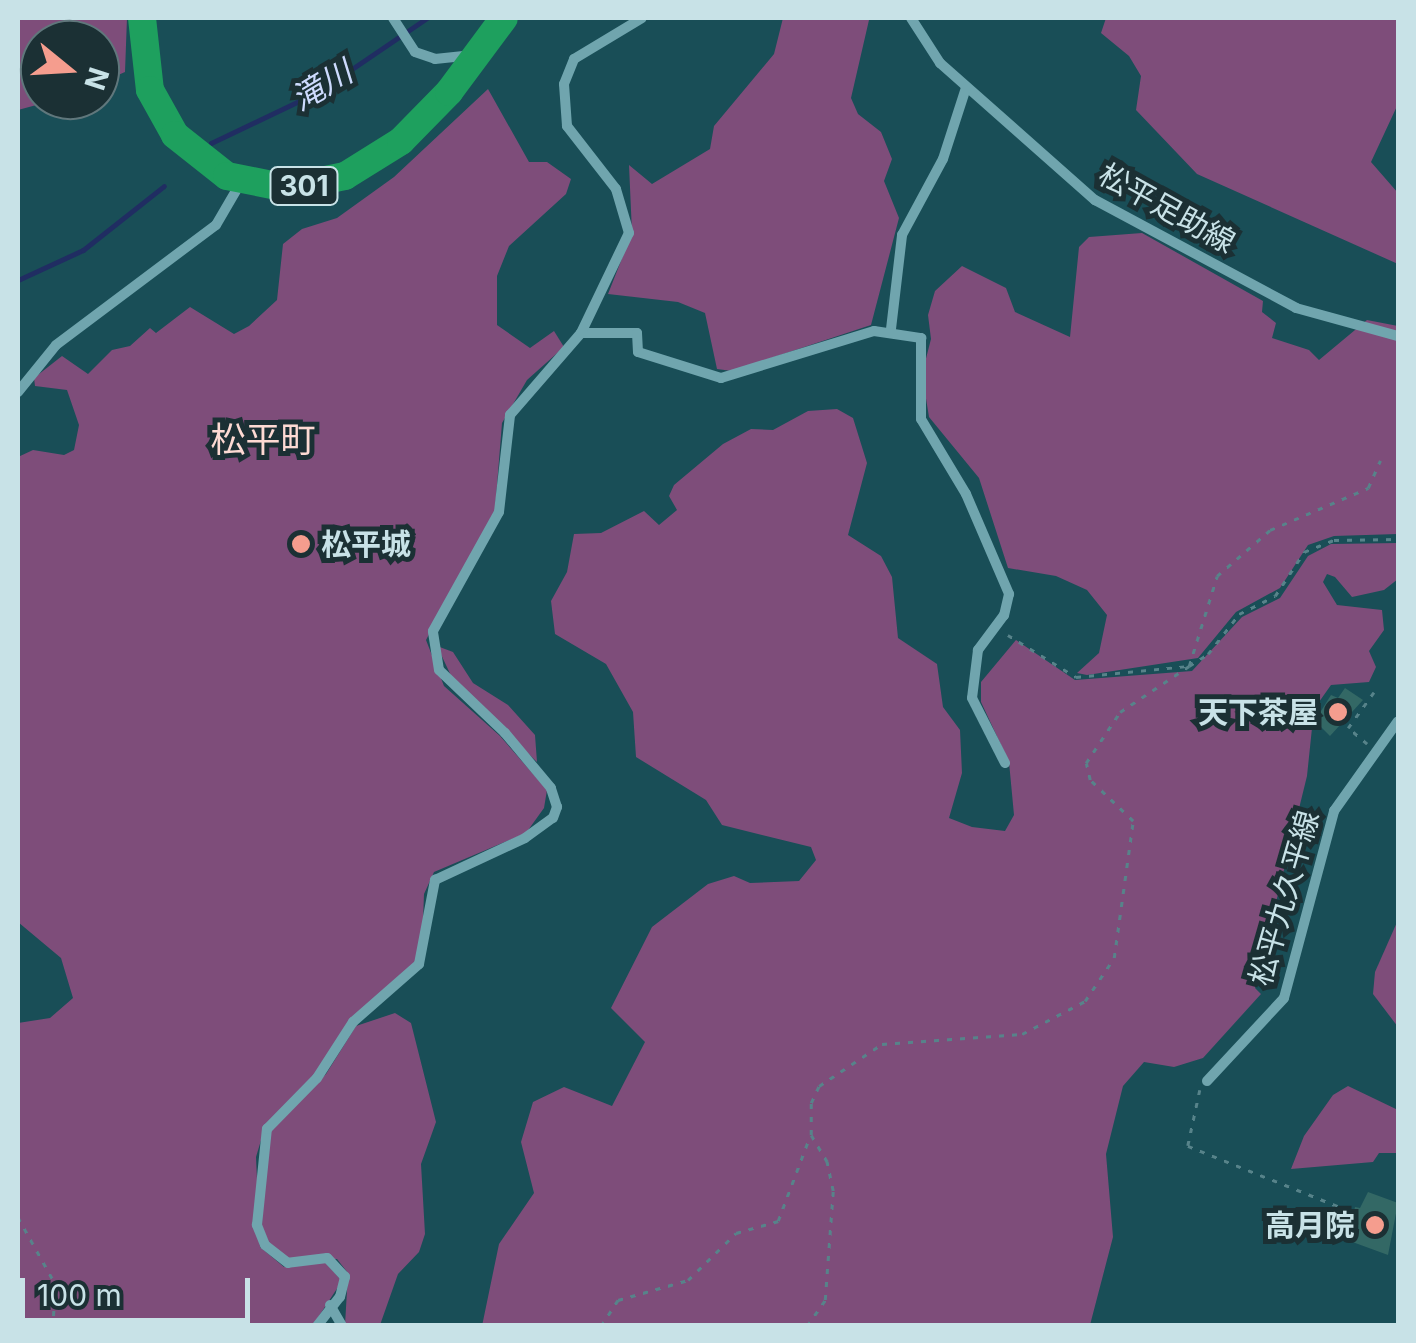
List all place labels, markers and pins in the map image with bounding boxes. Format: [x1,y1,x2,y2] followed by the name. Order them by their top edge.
[321,526,411,562] place label: 松平城
[290,533,312,555] marker: 松平城
[1198,694,1318,730] place label: 天下茶屋
[1327,701,1349,723] marker: 天下茶屋
[1265,1207,1355,1243] place label: 高月院
[1364,1214,1386,1236] marker: 高月院

